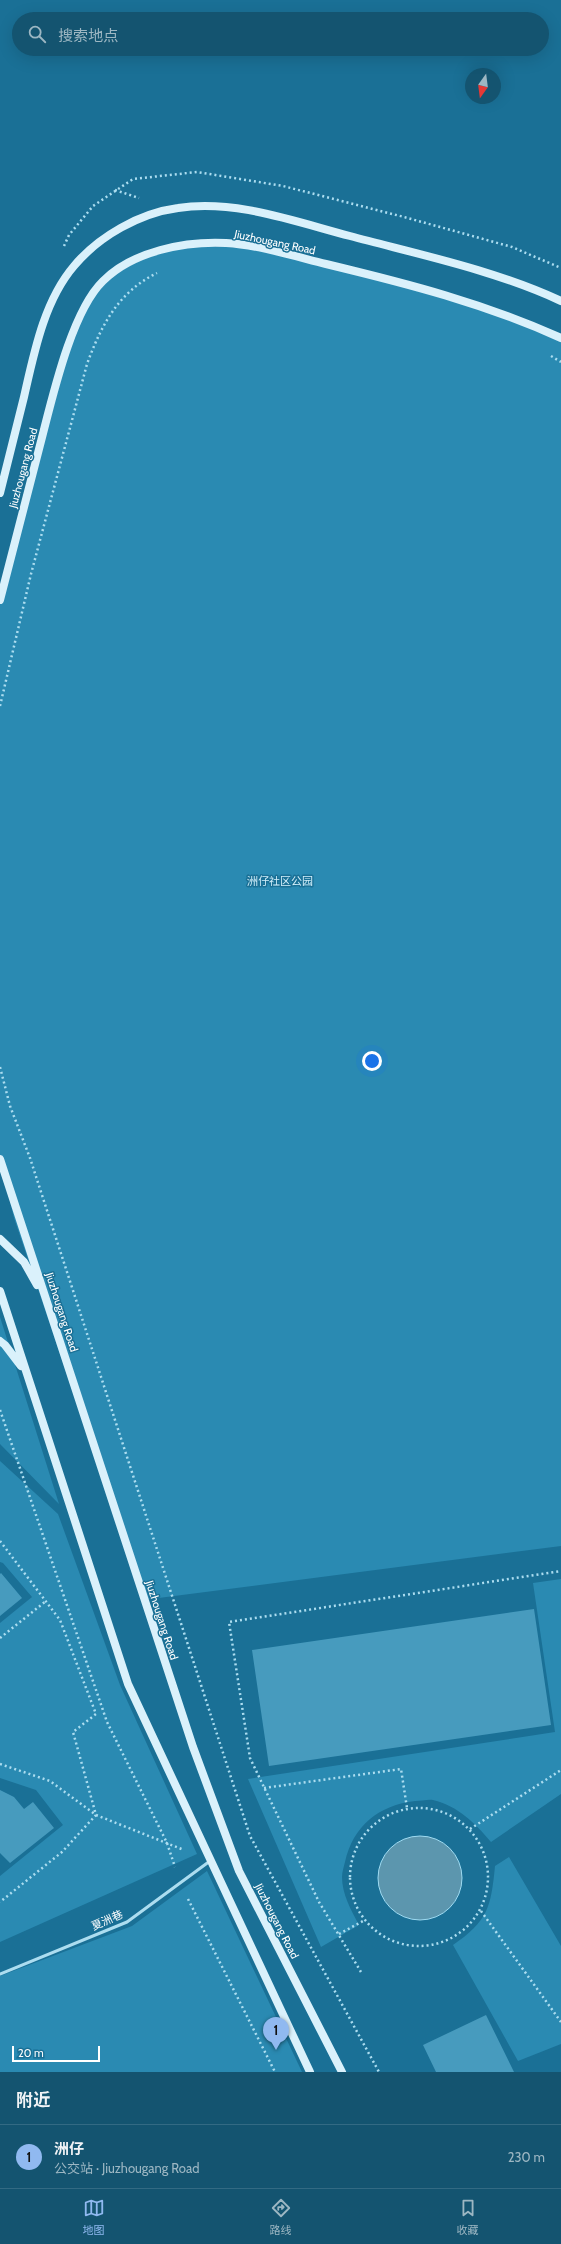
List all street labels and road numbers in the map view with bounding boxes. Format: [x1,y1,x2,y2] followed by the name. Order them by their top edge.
[232,226,317,257] street label: Jiuzhougang Road
[5,426,40,511] street label: Jiuzhougang Road
[42,1270,81,1353] street label: Jiuzhougang Road
[142,1578,181,1661] street label: Jiuzhougang Road
[252,1880,302,1961] street label: Jiuzhougang Road
[89,1907,125,1933] street label: 夏洲巷

